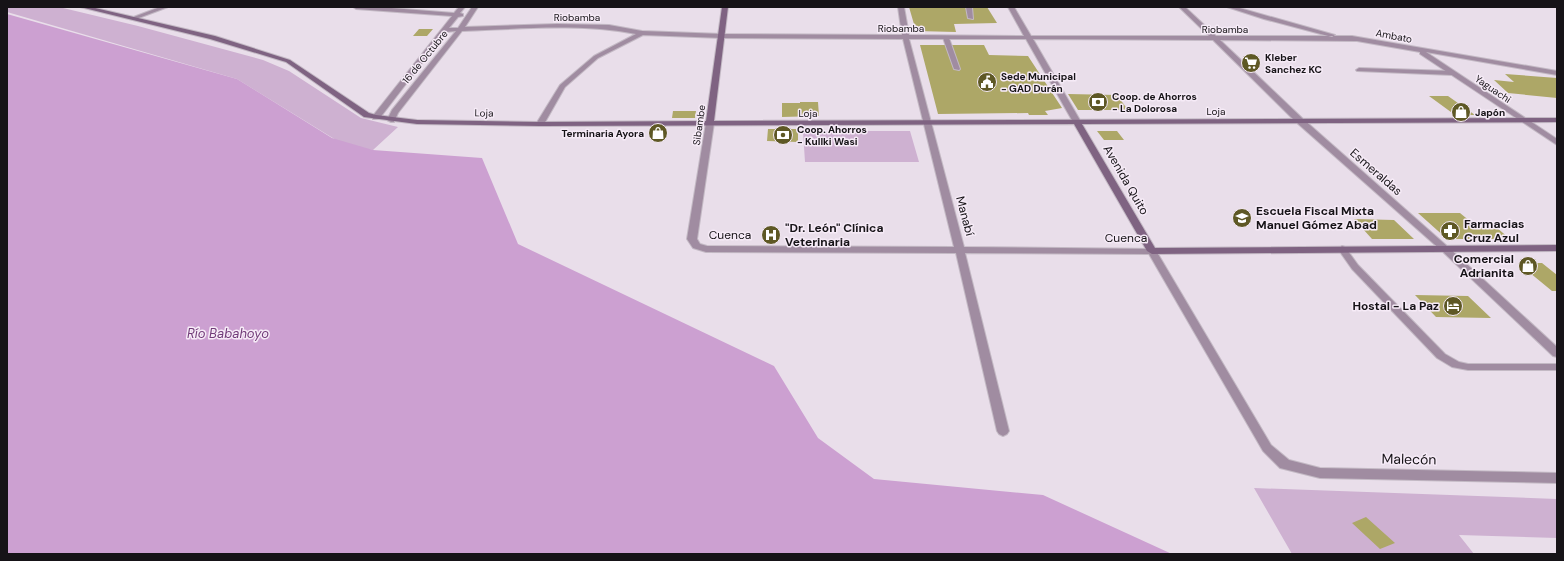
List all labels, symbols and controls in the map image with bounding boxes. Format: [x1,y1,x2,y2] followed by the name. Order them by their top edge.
[554,11,600,24] street label: Riobamba
[878,22,924,35] street label: Riobamba
[1202,23,1248,36] street label: Riobamba
[1375,26,1413,46] street label: Ambato
[399,27,451,86] street label: 16 de Octubre
[1265,51,1322,76] place label: Kleber Sanchez KC
[1240,52,1262,74] supermarket icon: Kleber Sanchez KC
[1001,70,1076,95] place label: Sede Municipal - GAD Durán
[976,71,998,93] public building icon: Sede Municipal - GAD Durán
[1472,72,1514,106] street label: Yaguachi
[1112,90,1197,115] place label: Coop. de Ahorros - La Dolorosa
[1087,91,1109,113] bank icon: Coop. de Ahorros - La Dolorosa
[1450,101,1472,123] shop icon: Japón
[690,104,708,146] street label: Sibambe
[1207,105,1225,118] street label: Loja
[474,106,494,120] street label: Loja
[1475,106,1505,119] place label: Japón
[799,107,817,120] street label: Loja
[647,122,669,144] shop icon: Terminaria Ayora
[797,123,867,148] place label: Coop. Ahorros - Kullki Wasi
[772,124,794,146] bank icon: Coop. Ahorros - Kullki Wasi
[561,127,644,140] place label: Terminaria Ayora
[1100,142,1152,218] street label: Avenida Quito
[1347,145,1405,199] street label: Esmeraldas
[952,194,978,238] street label: Manabí
[1256,203,1377,233] place label: Escuela Fiscal Mixta Manuel Gómez Abad
[1231,207,1253,229] school or university icon: Escuela Fiscal Mixta Manuel Gómez Abad
[1464,216,1524,246] place label: Farmacias Cruz Azul
[785,220,883,250] place label: "Dr. León" Clínica Veterinaria
[1439,220,1461,242] pharmacy icon: Farmacias Cruz Azul
[760,224,782,246] hospital icon: "Dr. León" Clínica Veterinaria
[709,227,751,243] street label: Cuenca
[1105,230,1147,246] street label: Cuenca
[1454,251,1514,281] place label: Comercial Adrianita
[1517,255,1539,277] shop icon: Comercial Adrianita
[1442,295,1464,317] hotel icon: Hostal - La Paz
[1352,298,1439,314] place label: Hostal - La Paz
[187,325,269,342] water label: Río Babahoyo
[1381,450,1437,468] street label: Malecón

